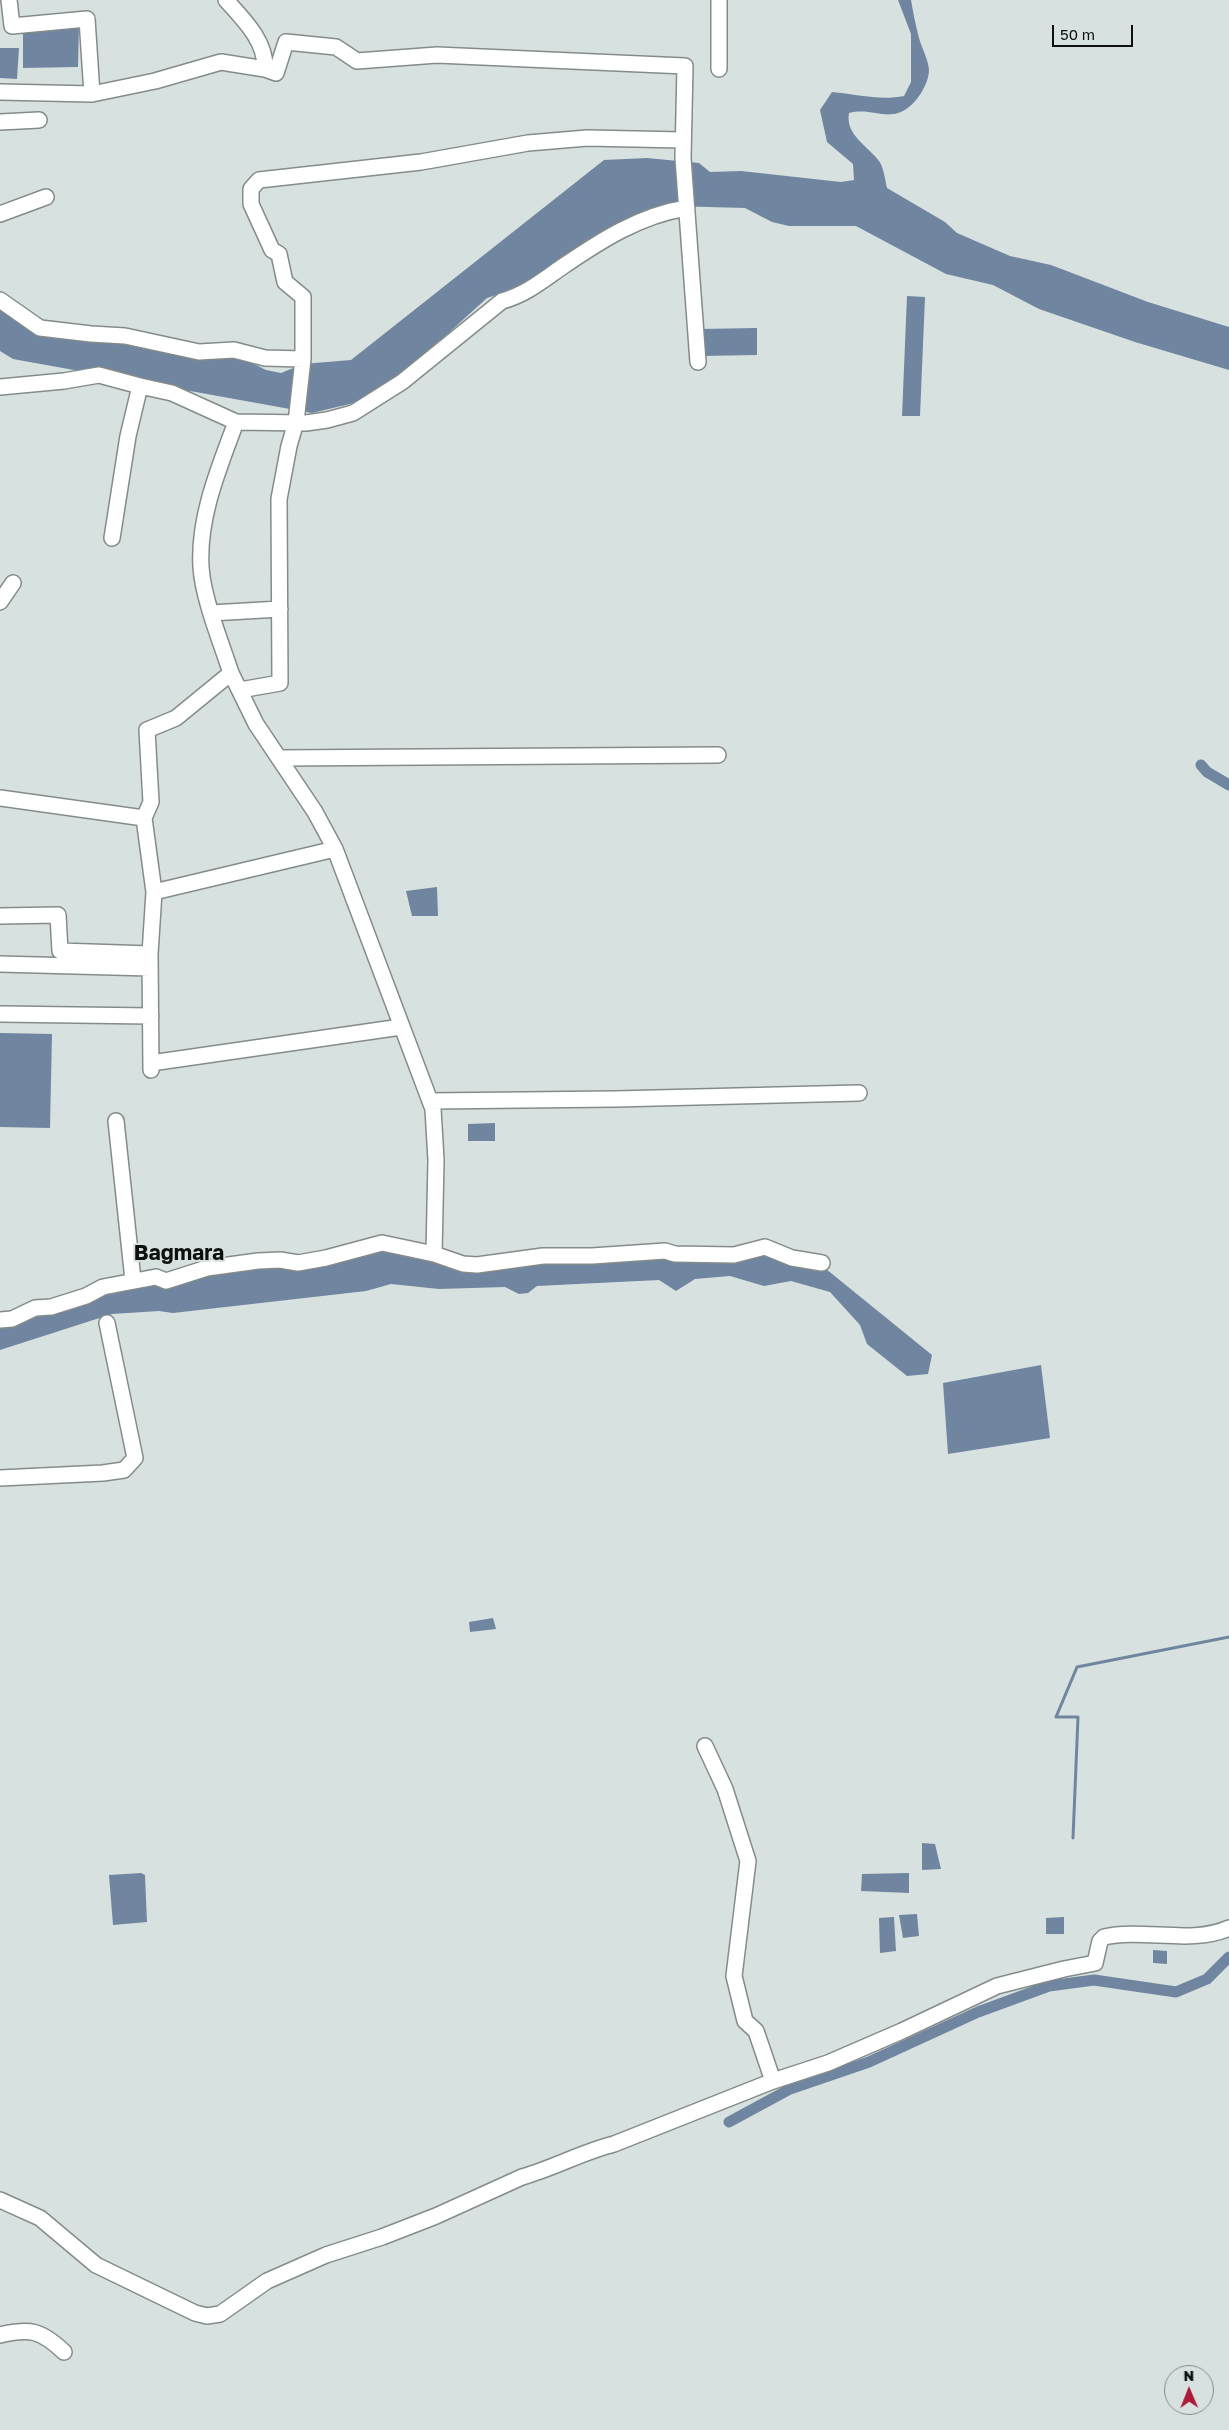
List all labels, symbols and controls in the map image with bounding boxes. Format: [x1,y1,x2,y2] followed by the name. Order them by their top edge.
[1054,15,1135,47] scale bar
[1060,25,1095,43] text: 50 m
[134,1240,224,1266] district label: Bagmara
[1164,2365,1214,2415] north arrow
[1183,2367,1194,2384] text: N

